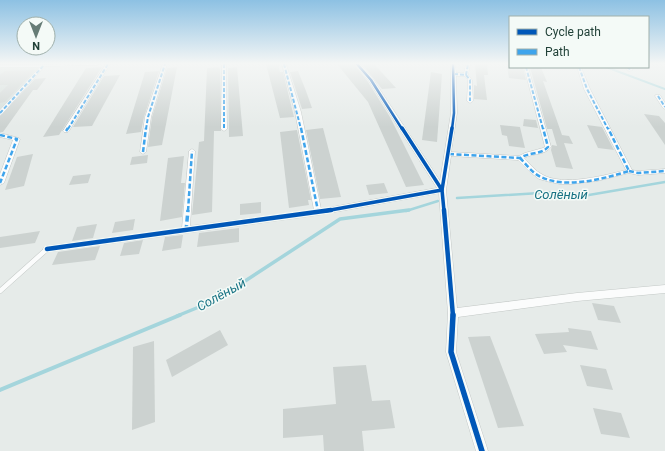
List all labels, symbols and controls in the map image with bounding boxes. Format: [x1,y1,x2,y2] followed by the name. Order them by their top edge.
[16,16,56,56] north arrow
[509,16,649,68] legend
[545,25,601,39] text: Cycle path
[32,39,40,52] text: N
[545,45,570,59] text: Path
[534,187,588,202] water label: Солёный
[194,275,248,314] water label: Солёный

